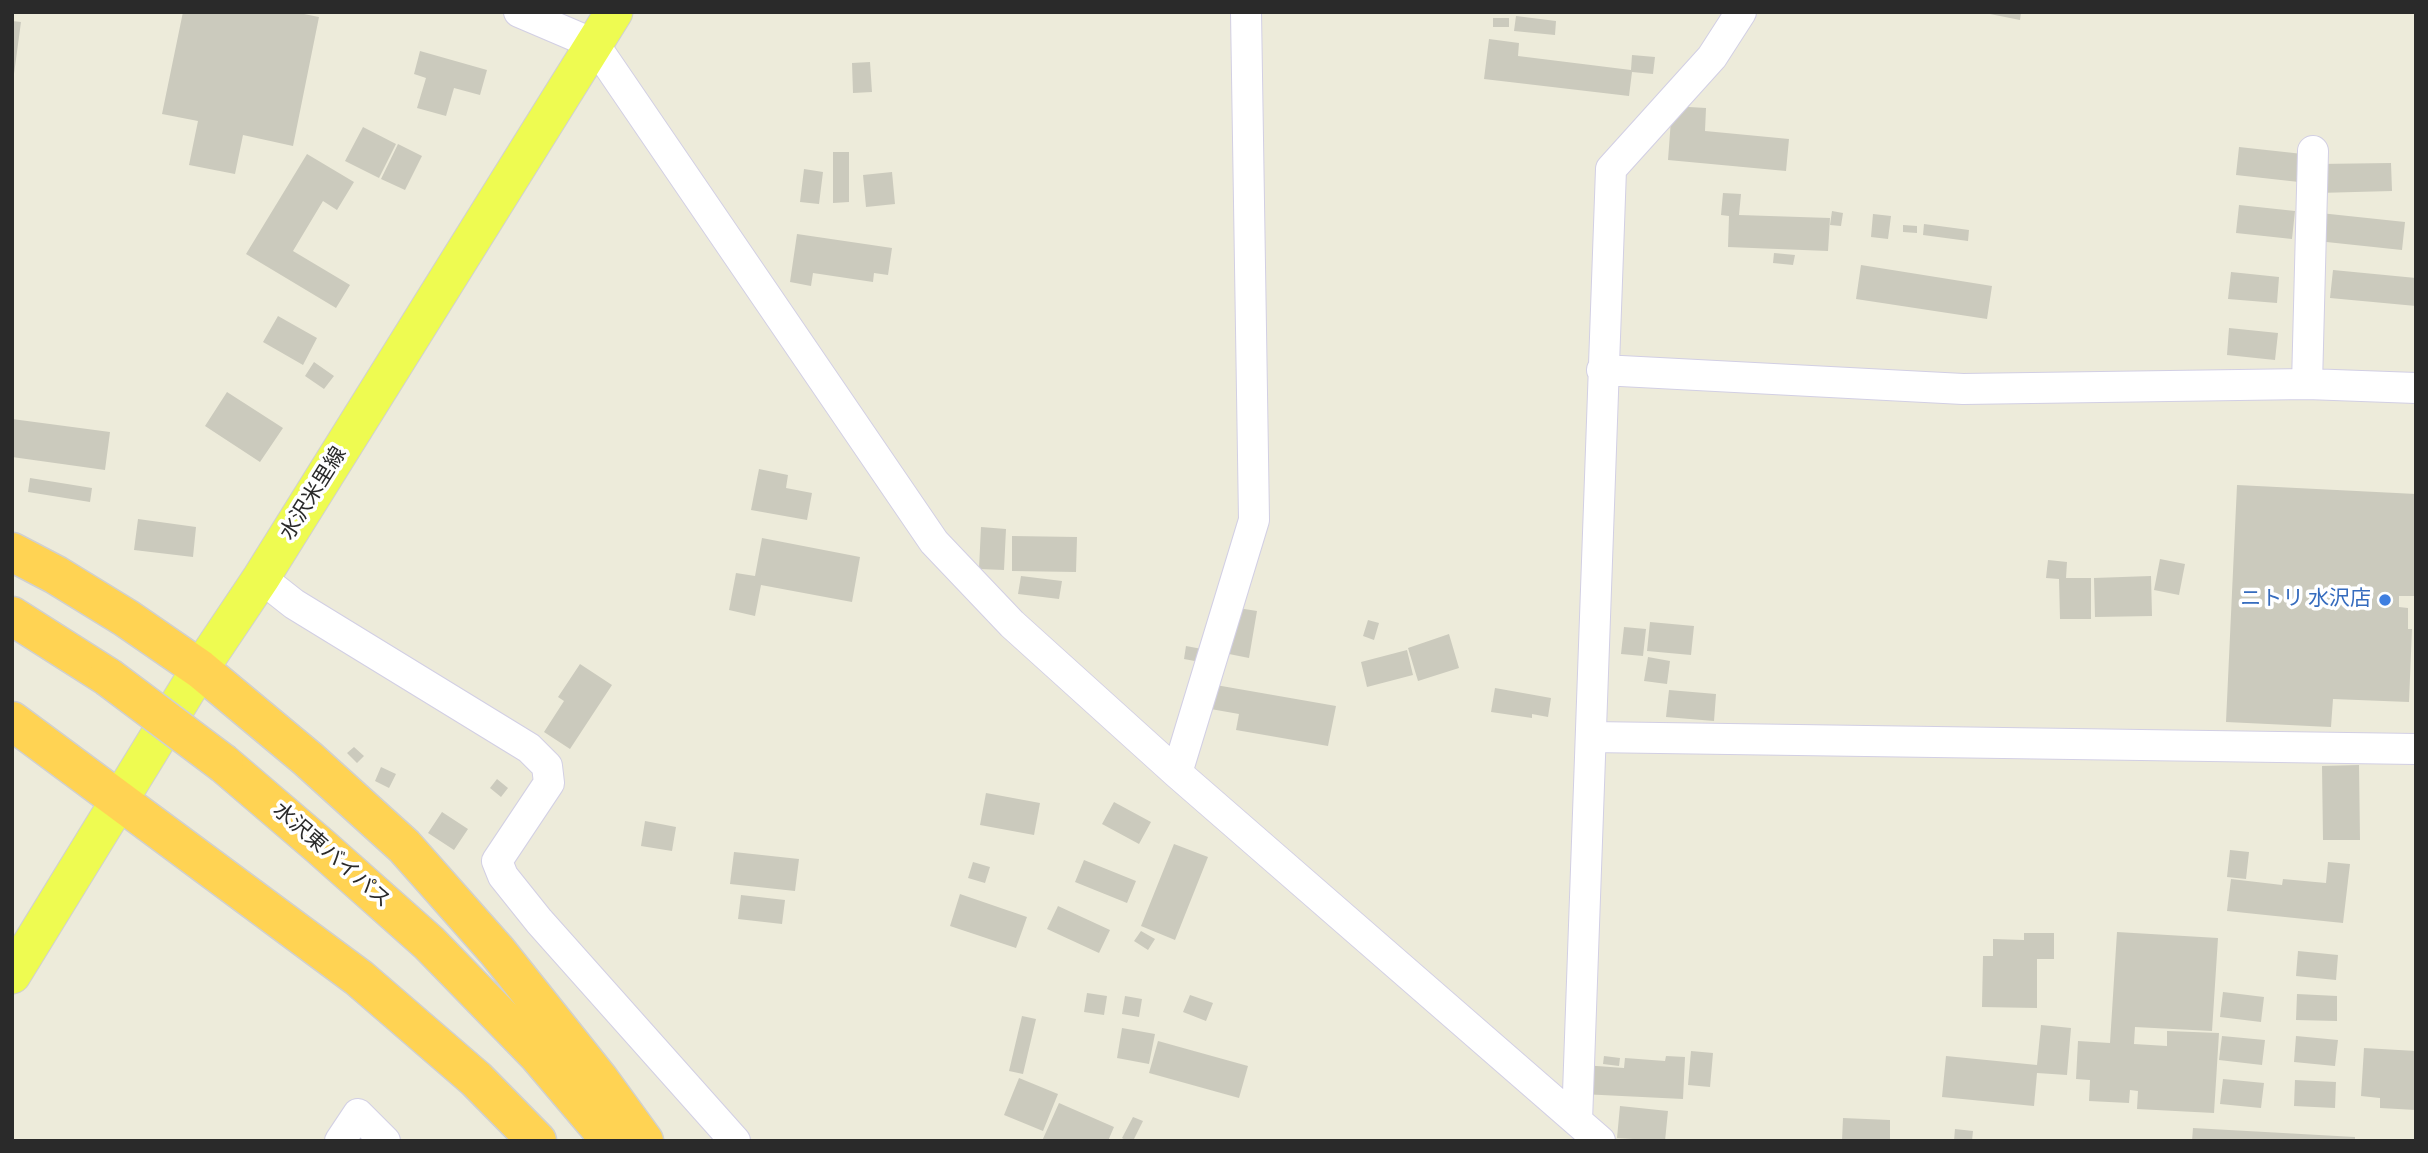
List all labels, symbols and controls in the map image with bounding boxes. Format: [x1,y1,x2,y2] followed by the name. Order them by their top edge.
[275,443,353,545] street label: 水沢米里線
[2240,587,2371,613] place label: ニトリ 水沢店
[2377,592,2393,608] marker: ニトリ 水沢店
[267,798,395,914] street label: 水沢東バイパス

